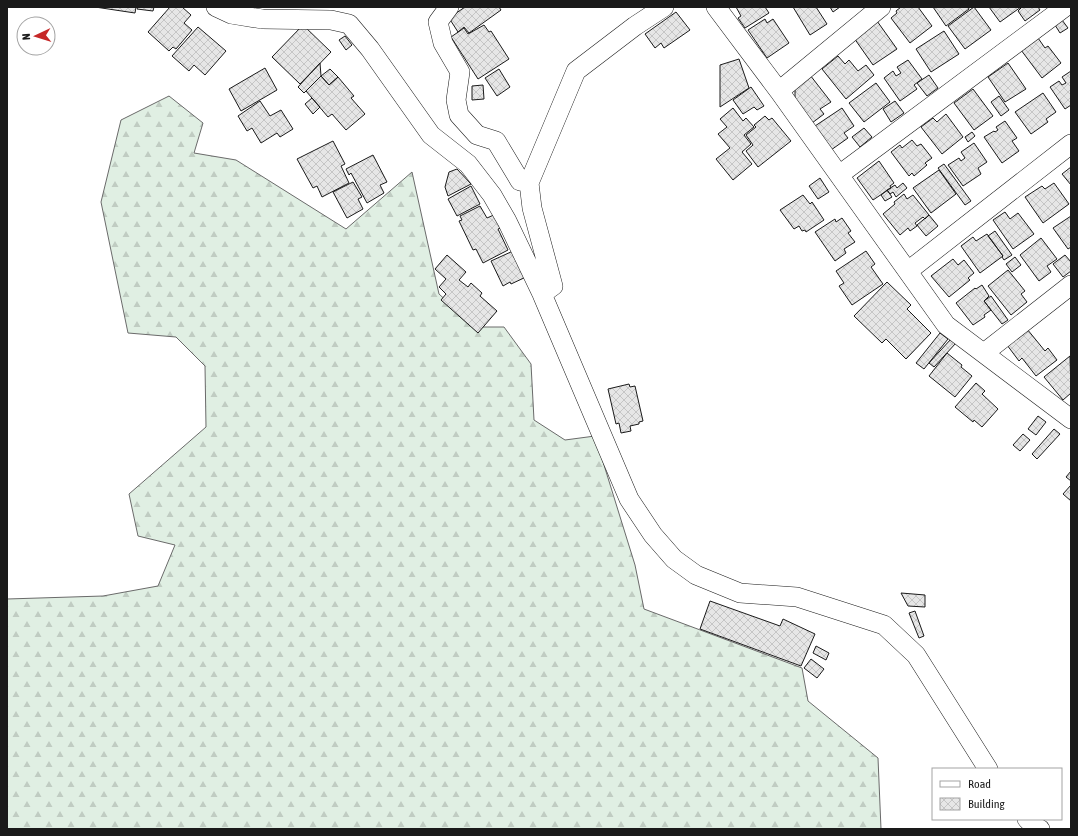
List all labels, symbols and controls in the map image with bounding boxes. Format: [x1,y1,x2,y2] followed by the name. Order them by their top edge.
[16,16,56,56] north arrow
[20,33,32,40] text: N
[932,768,1062,820] legend
[968,777,991,791] text: Road
[968,797,1006,811] text: Building

